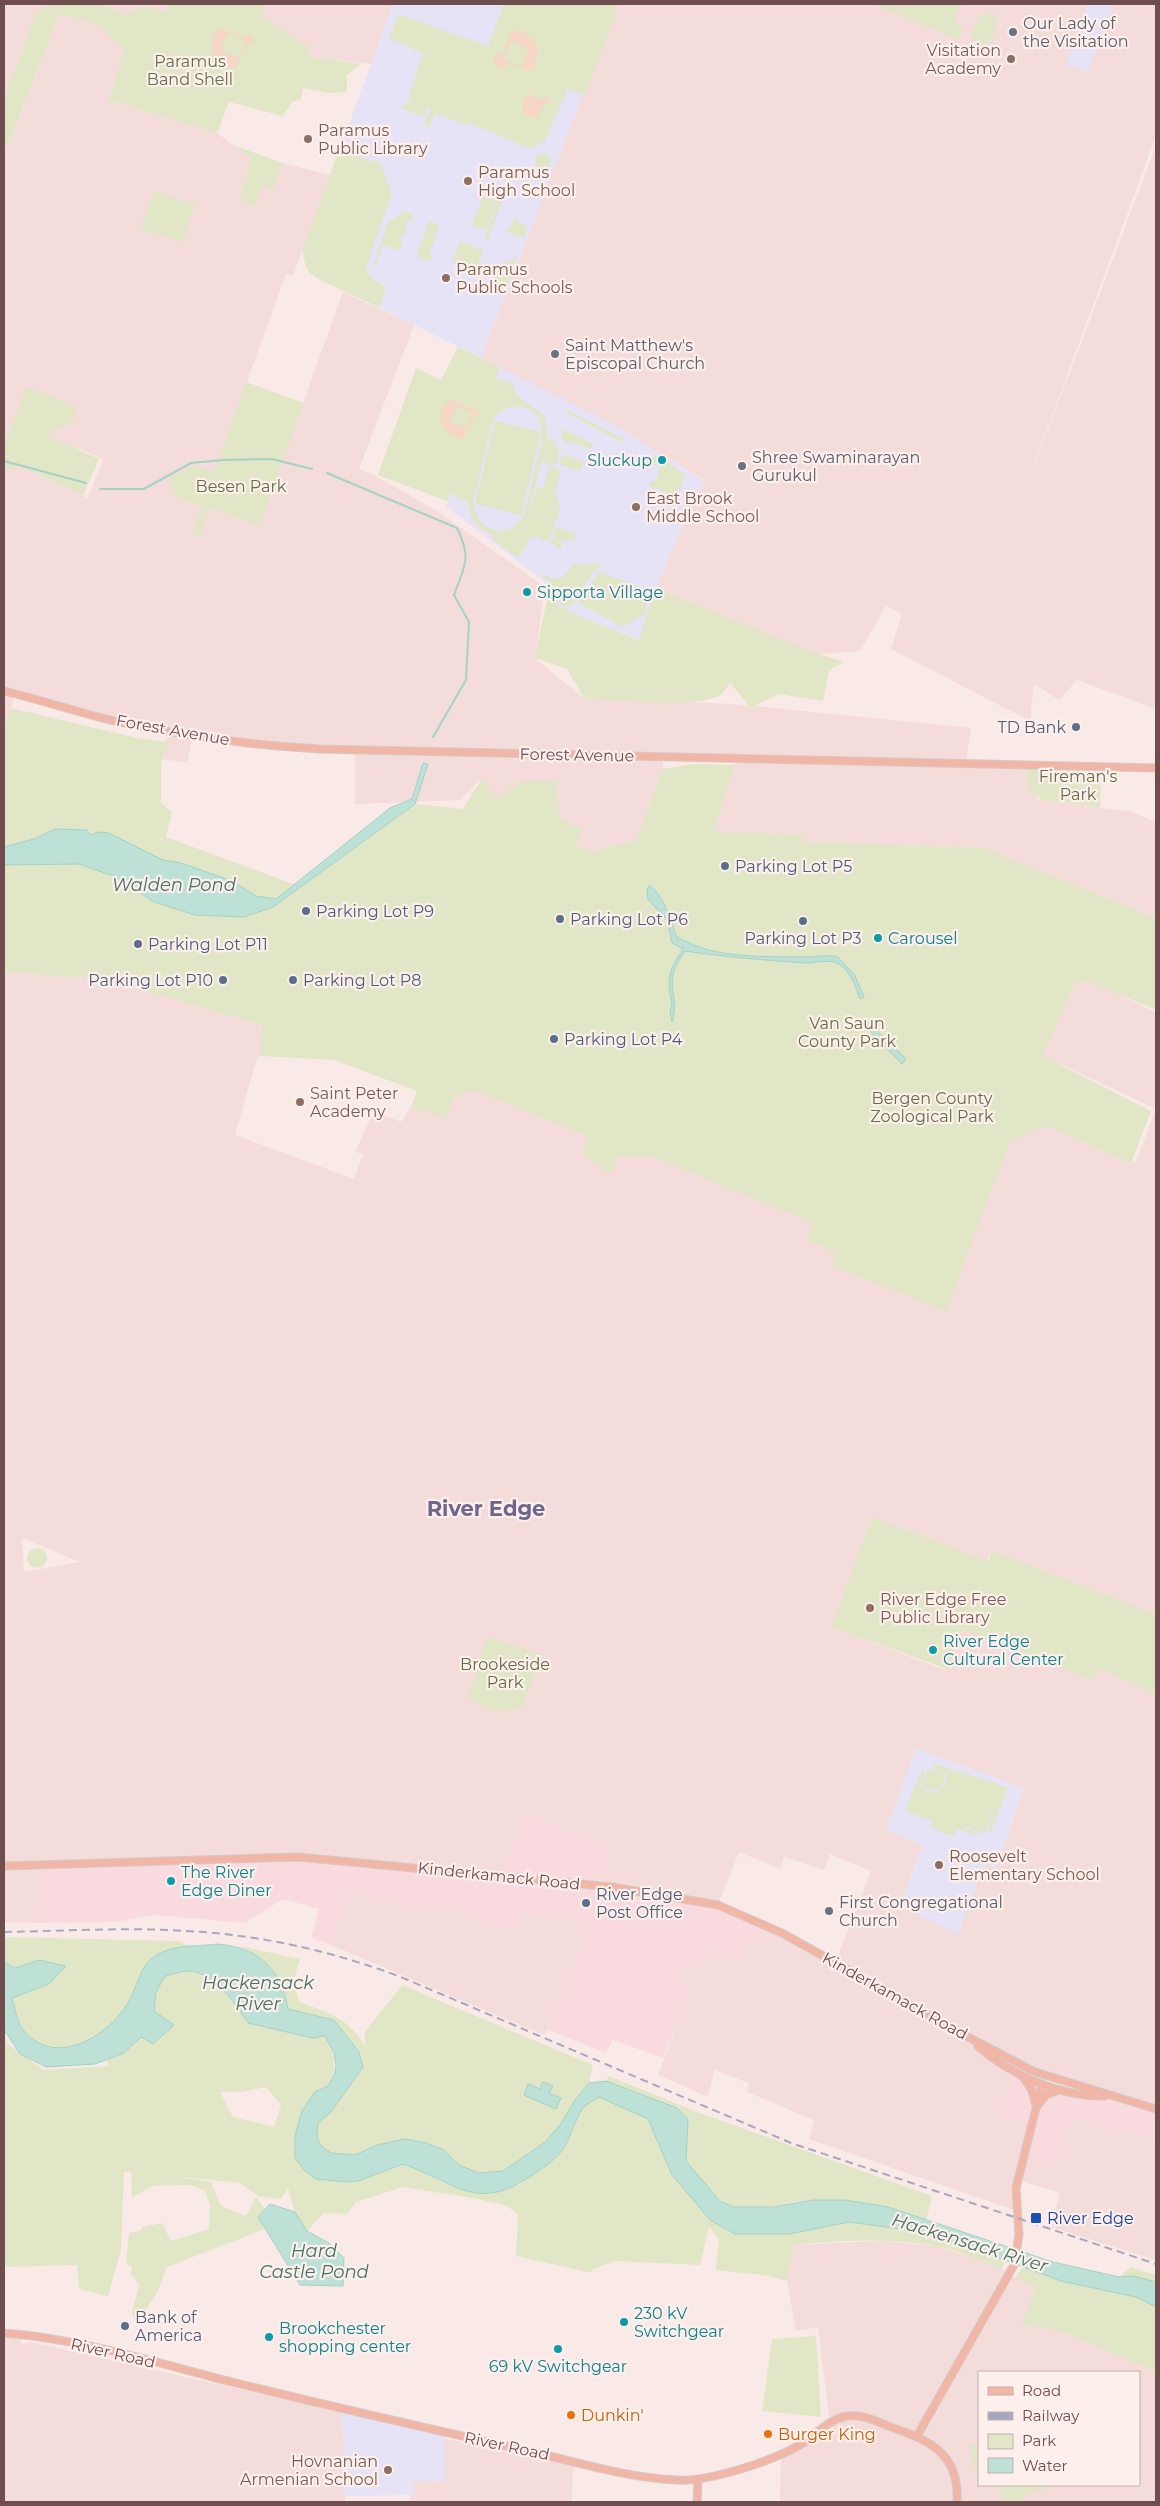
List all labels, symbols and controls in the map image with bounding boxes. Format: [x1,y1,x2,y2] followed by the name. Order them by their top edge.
[1023,14,1129,51] place label: Our Lady of the Visitation
[1007,26,1019,38] marker: Our Lady of the Visitation
[925,41,1001,78] place label: Visitation Academy
[147,52,233,89] park label: Paramus Band Shell
[1005,53,1017,65] marker: Visitation Academy
[318,121,428,158] place label: Paramus Public Library
[302,133,314,145] marker: Paramus Public Library
[478,163,575,200] place label: Paramus High School
[462,175,474,187] marker: Paramus High School
[456,260,573,297] place label: Paramus Public Schools
[440,272,452,284] marker: Paramus Public Schools
[565,336,705,373] place label: Saint Matthew's Episcopal Church
[549,348,561,360] marker: Saint Matthew's Episcopal Church
[752,448,920,485] place label: Shree Swaminarayan Gurukul
[587,451,652,470] place label: Sluckup
[656,454,668,466] marker: Sluckup
[736,460,748,472] marker: Shree Swaminarayan Gurukul
[196,477,287,496] park label: Besen Park
[646,489,759,526] place label: East Brook Middle School
[630,501,642,513] marker: East Brook Middle School
[537,583,663,602] place label: Sipporta Village
[521,586,533,598] marker: Sipporta Village
[115,711,231,749] street label: Forest Avenue
[998,718,1066,737] place label: TD Bank
[1070,721,1082,733] marker: TD Bank
[520,745,634,765] street label: Forest Avenue
[1039,767,1117,804] park label: Fireman's Park
[735,857,852,876] place label: Parking Lot P5
[719,860,731,872] marker: Parking Lot P5
[112,874,237,896] water label: Walden Pond
[316,902,434,921] place label: Parking Lot P9
[300,905,312,917] marker: Parking Lot P9
[570,910,688,929] place label: Parking Lot P6
[554,913,566,925] marker: Parking Lot P6
[797,915,809,927] marker: Parking Lot P3
[744,929,862,948] place label: Parking Lot P3
[888,929,957,948] place label: Carousel
[872,932,884,944] marker: Carousel
[148,935,268,954] place label: Parking Lot P11
[132,938,144,950] marker: Parking Lot P11
[88,971,213,990] place label: Parking Lot P10
[303,971,421,990] place label: Parking Lot P8
[217,974,229,986] marker: Parking Lot P10
[287,974,299,986] marker: Parking Lot P8
[798,1014,896,1051] park label: Van Saun County Park
[564,1030,683,1049] place label: Parking Lot P4
[548,1033,560,1045] marker: Parking Lot P4
[310,1084,398,1121] place label: Saint Peter Academy
[870,1089,994,1126] park label: Bergen County Zoological Park
[294,1096,306,1108] marker: Saint Peter Academy
[427,1496,545,1521] district label: River Edge
[880,1590,1006,1627] place label: River Edge Free Public Library
[864,1602,876,1614] marker: River Edge Free Public Library
[943,1632,1064,1669] place label: River Edge Cultural Center
[927,1644,939,1656] marker: River Edge Cultural Center
[460,1655,550,1692] park label: Brookeside Park
[949,1847,1100,1884] place label: Roosevelt Elementary School
[417,1858,581,1894] street label: Kinderkamack Road
[933,1859,945,1871] marker: Roosevelt Elementary School
[181,1863,272,1900] place label: The River Edge Diner
[165,1875,177,1887] marker: The River Edge Diner
[596,1885,683,1922] place label: River Edge Post Office
[839,1893,1003,1930] place label: First Congregational Church
[580,1897,592,1909] marker: River Edge Post Office
[823,1905,835,1917] marker: First Congregational Church
[819,1948,971,2044] street label: Kinderkamack Road
[202,1972,315,2015] water label: Hackensack River
[889,2209,1051,2277] water label: Hackensack River
[1047,2209,1134,2228] place label: River Edge
[1029,2211,1043,2225] marker: River Edge
[259,2240,370,2283] water label: Hard Castle Pond
[634,2304,724,2341] place label: 230 kV Switchgear
[135,2308,202,2345] place label: Bank of America
[618,2316,630,2328] marker: 230 kV Switchgear
[279,2319,411,2356] place label: Brookchester shopping center
[119,2320,131,2332] marker: Bank of America
[263,2331,275,2343] marker: Brookchester shopping center
[69,2334,157,2372] street label: River Road
[552,2343,564,2355] marker: 69 kV Switchgear
[489,2357,627,2376] place label: 69 kV Switchgear
[978,2371,1140,2486] legend
[1022,2381,1061,2400] text: Road
[581,2406,644,2425] place label: Dunkin'
[1022,2406,1080,2425] text: Railway
[565,2409,577,2421] marker: Dunkin'
[778,2425,876,2444] place label: Burger King
[463,2428,551,2464] street label: River Road
[762,2428,774,2440] marker: Burger King
[1022,2431,1056,2450] text: Park
[240,2452,378,2489] place label: Hovnanian Armenian School
[1022,2456,1068,2475] text: Water
[382,2464,394,2476] marker: Hovnanian Armenian School

